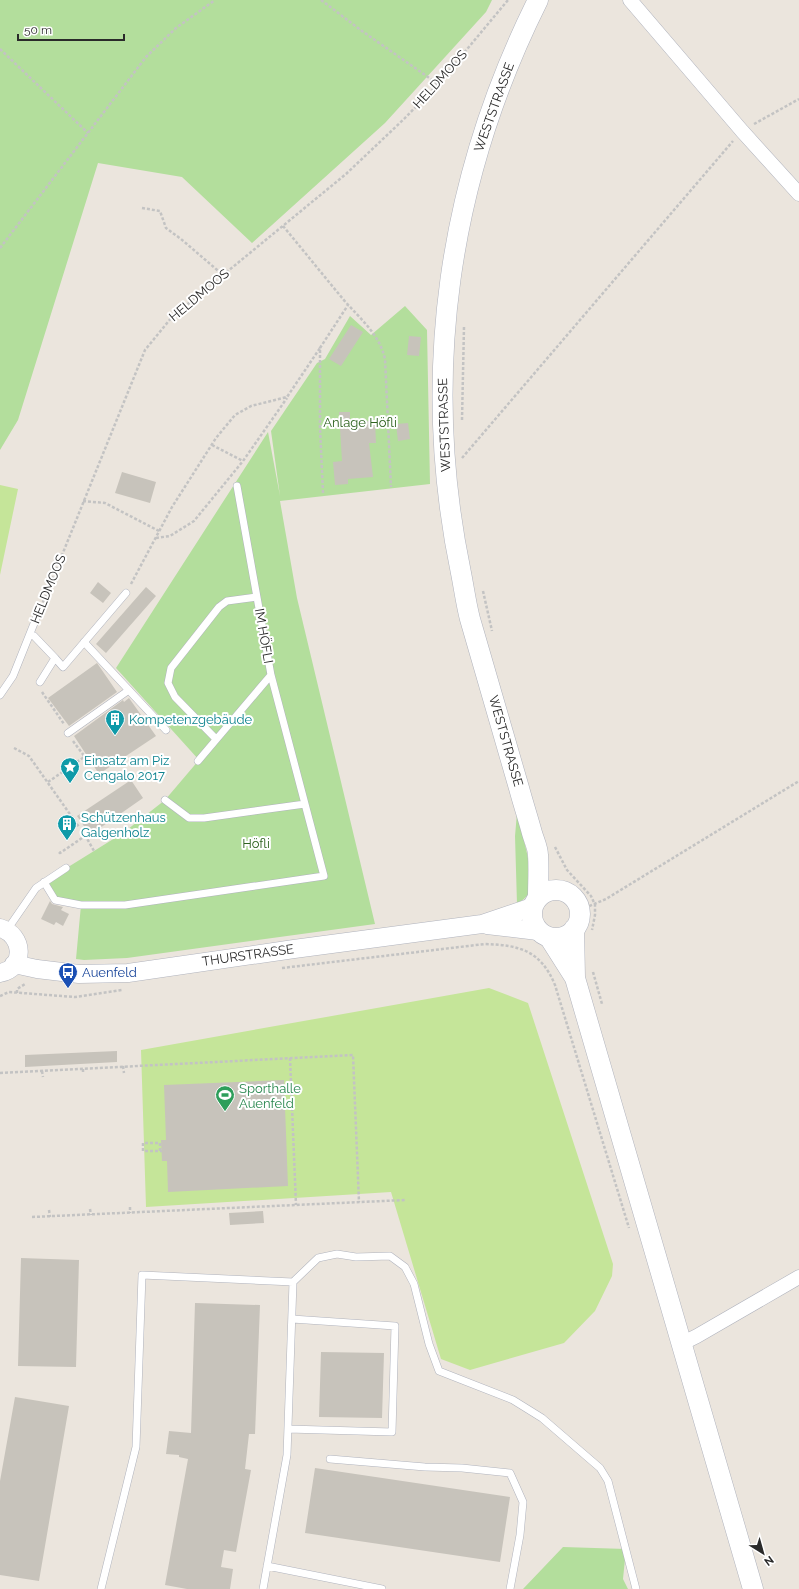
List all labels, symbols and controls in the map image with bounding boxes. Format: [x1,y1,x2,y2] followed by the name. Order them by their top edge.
[18,16,124,42] scale bar
[24,23,52,37] text: 50 m
[410,47,470,111] street label: HELDMOOS
[471,60,517,154] street label: WESTSTRASSE
[166,266,232,324] street label: HELDMOOS
[435,378,453,472] street label: WESTSTRASSE
[323,415,397,430] park label: Anlage Höfli
[27,552,69,626] street label: HELDMOOS
[252,607,277,665] street label: IM HÖFLI
[486,694,526,788] street label: WESTSTRASSE
[104,708,126,736] building icon: Kompetenzgebäude
[129,712,253,727] place label: Kompetenzgebäude
[84,753,169,783] place label: Einsatz am Piz Cengalo 2017
[59,756,81,784] place icon: Einsatz am Piz Cengalo 2017
[81,810,166,840] place label: Schützenhaus Galgenholz
[56,813,78,841] building icon: Schützenhaus Galgenholz
[242,836,270,851] park label: Höfli
[201,941,295,969] street label: THURSTRASSE
[57,961,79,989] bus stop icon: Auenfeld
[82,965,137,980] place label: Auenfeld
[239,1081,301,1111] place label: Sporthalle Auenfeld
[214,1084,236,1112] sports icon: Sporthalle Auenfeld
[743,1533,783,1573] north arrow
[761,1553,776,1568] text: N

